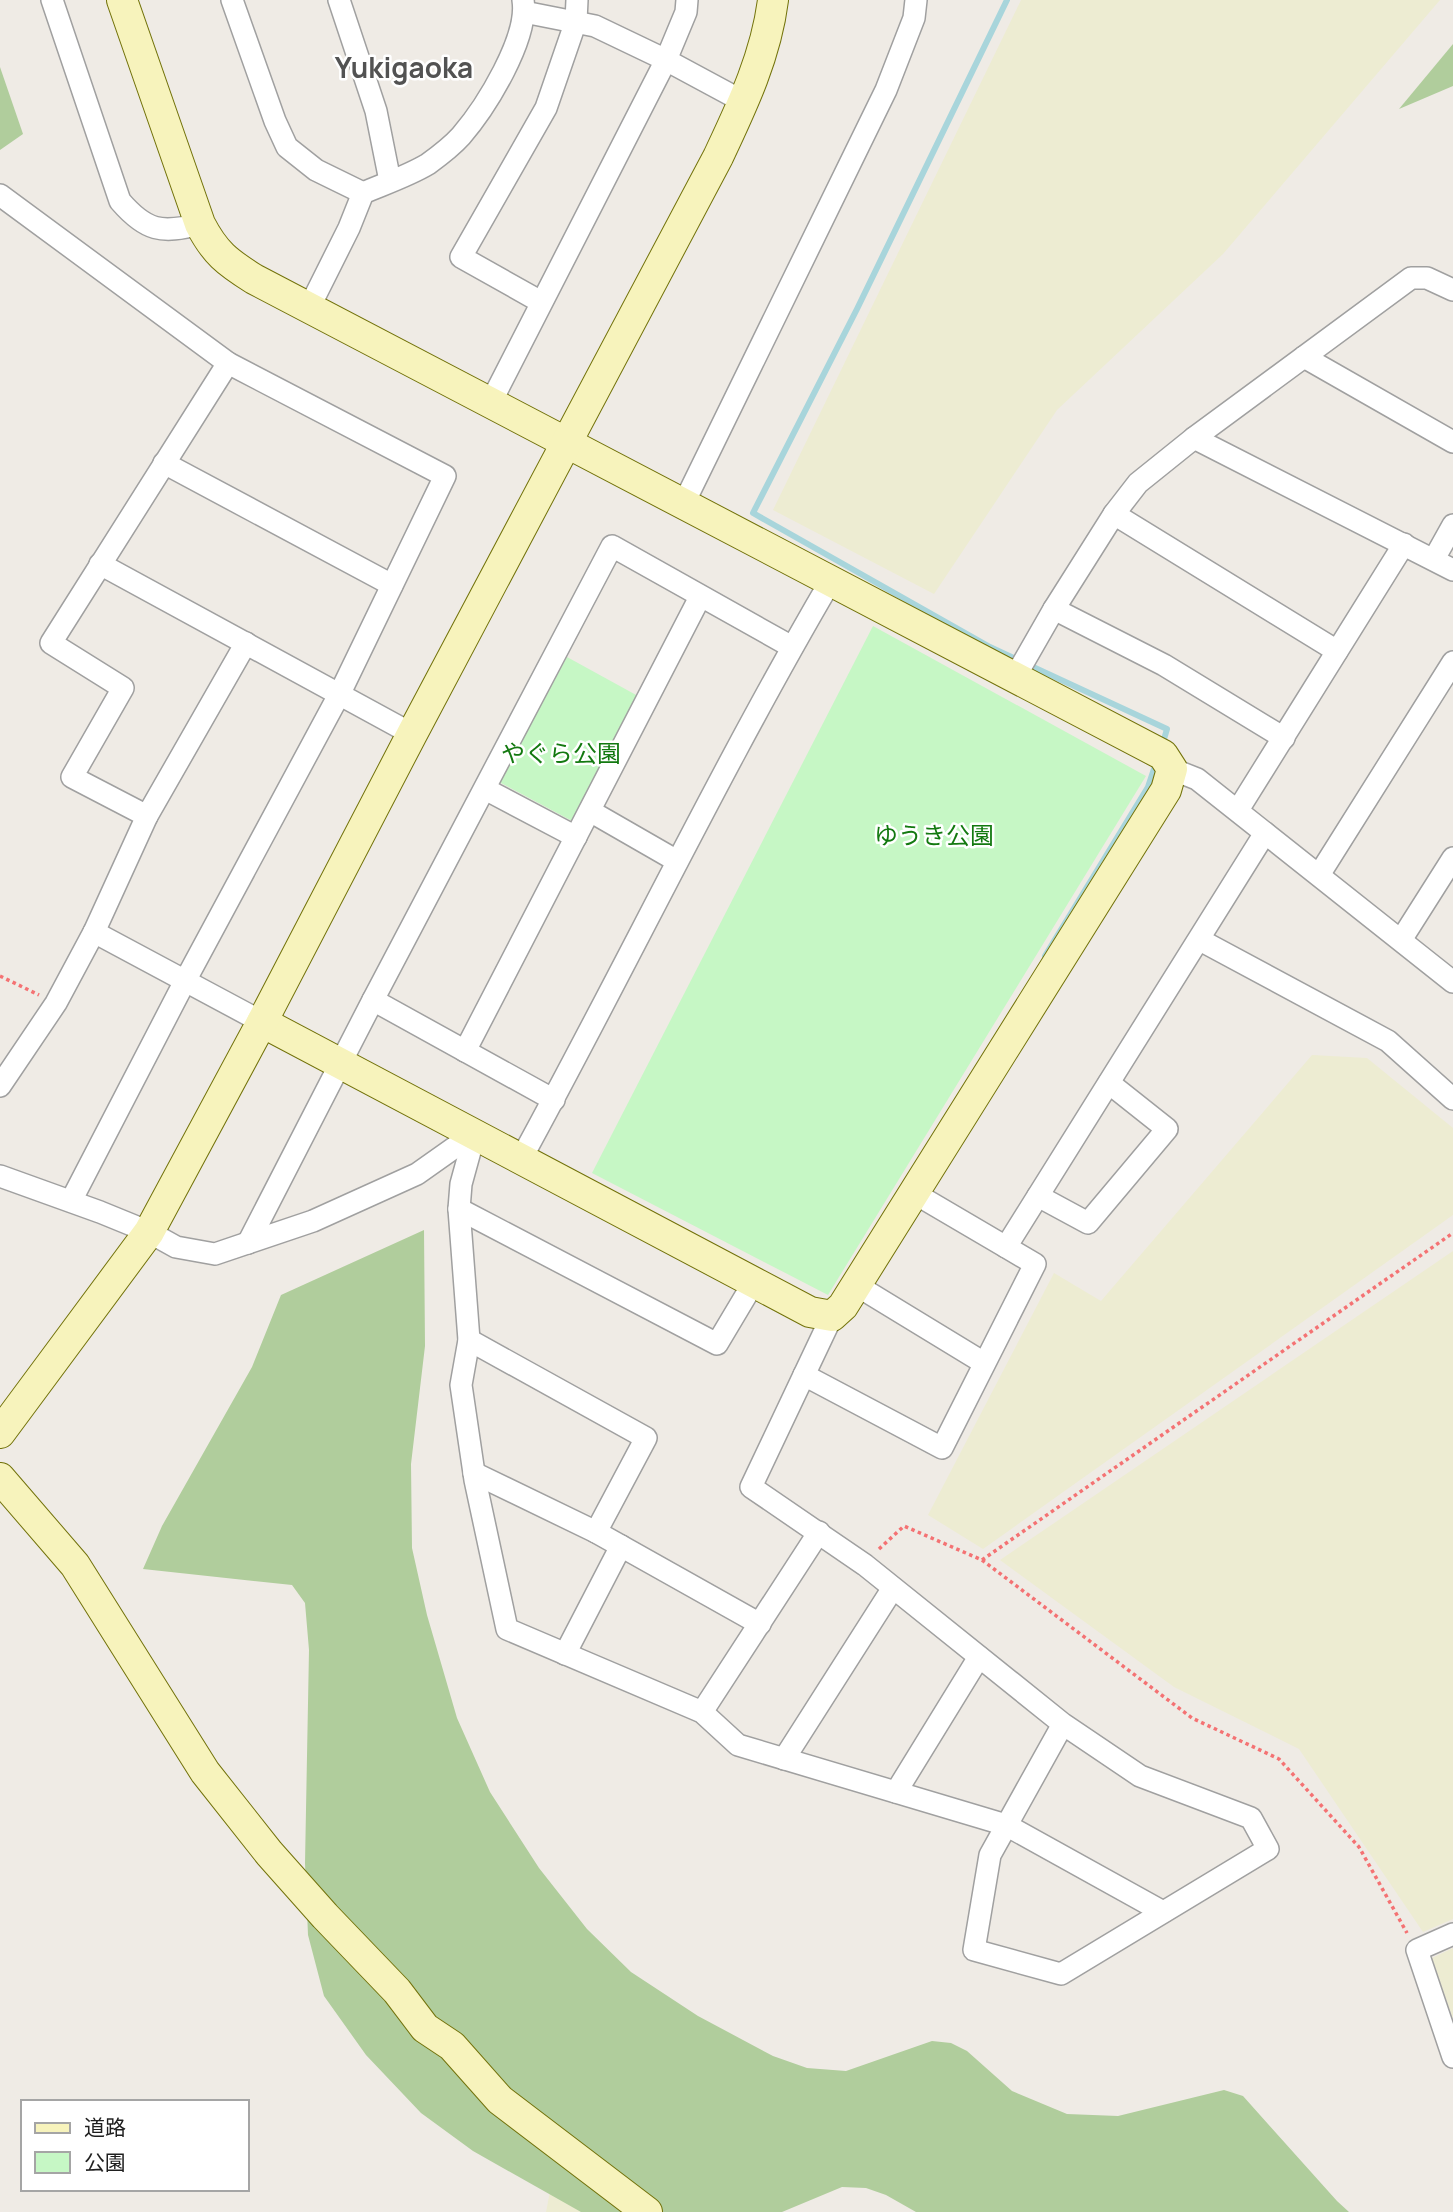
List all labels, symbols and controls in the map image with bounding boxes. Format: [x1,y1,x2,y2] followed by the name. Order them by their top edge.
[335,48,473,86] district label: Yukigaoka
[501,736,621,769] park label: やぐら公園
[874,818,994,851] park label: ゆうき公園
[21,2100,248,2191] legend
[84,2113,126,2141] text: 道路
[84,2148,126,2176] text: 公園

